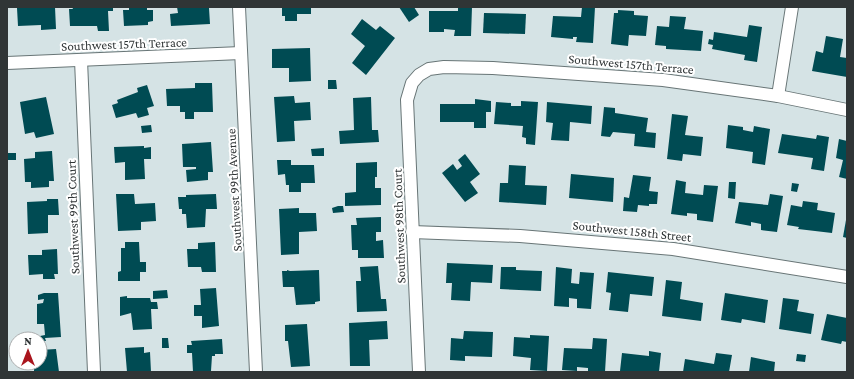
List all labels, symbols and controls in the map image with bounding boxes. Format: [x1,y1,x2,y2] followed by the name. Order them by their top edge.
[61,34,187,54] street label: Southwest 157th Terrace
[568,51,695,77] street label: Southwest 157th Terrace
[223,128,245,252] street label: Southwest 99th Avenue
[63,159,82,274] street label: Southwest 99th Court
[389,168,408,284] street label: Southwest 98th Court
[572,217,693,245] street label: Southwest 158th Street
[8,331,48,371] north arrow
[24,335,32,347] text: N

